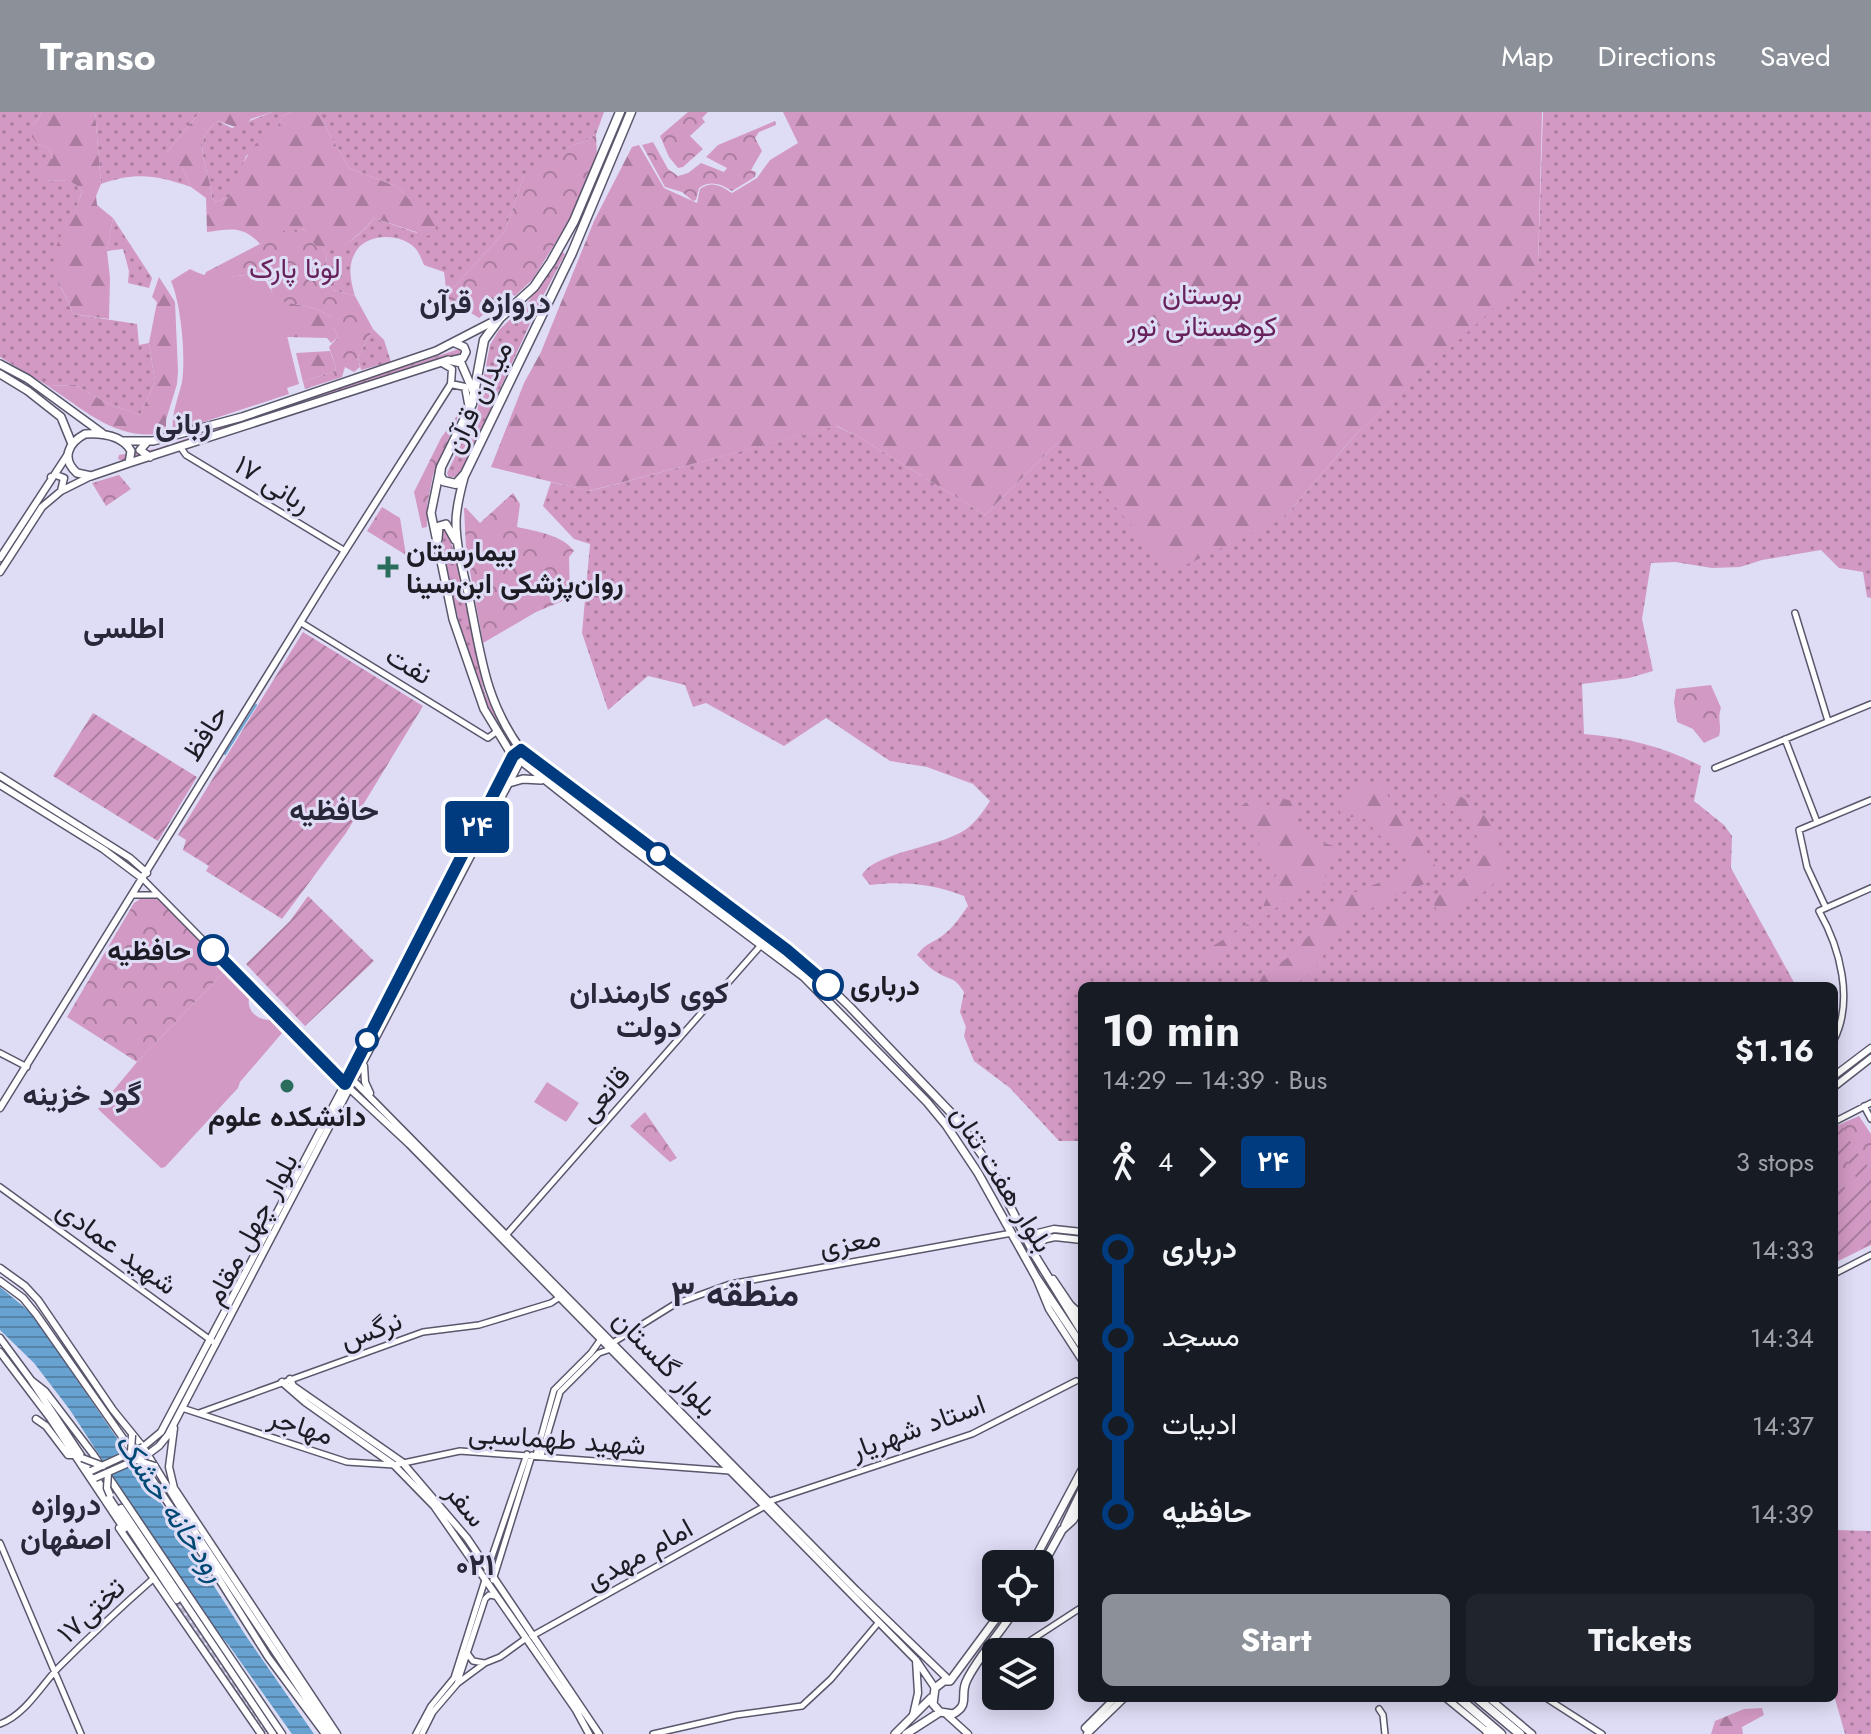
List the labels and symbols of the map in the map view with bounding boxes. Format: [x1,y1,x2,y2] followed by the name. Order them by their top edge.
[249,248,341,289] park label: لونا پارک
[1126,274,1277,347] park label: بوستان کوهستانی نور
[419,281,551,324] district label: دروازه قرآن
[433,334,523,460] street label: میدان قرآن
[155,402,211,445] district label: ربانی
[227,444,319,524] street label: ربانی ۱۷
[406,531,624,604] place label: بیمارستان روان‌پزشکی ابن‌سینا
[377,556,399,578] marker: بیمارستان روان‌پزشکی ابن‌سینا
[83,606,165,649] district label: اطلسی
[378,635,440,695] street label: نفت
[172,697,238,769] street label: حافظ
[289,788,379,831] district label: حافظیه
[441,801,513,853] line badge: ۲۴
[647,843,669,865] unlabelled marker
[107,930,191,971] place label: حافظیه
[198,935,228,965] marker: حافظیه
[850,965,920,1006] place label: درباری
[813,970,843,1000] marker: درباری
[569,971,729,1048] district label: کوی کارمندان دولت
[356,1029,378,1051] unlabelled marker
[568,1057,640,1131] street label: قانعی
[22,1073,142,1116] district label: گود خزینه
[278,1077,296,1095] marker: دانشکده علوم
[208,1096,366,1137] place label: دانشکده علوم
[940,1097,1064,1261] street label: بلوار هفت تنان
[194,1146,308,1312] street label: بلوار چهل مقام
[48,1189,186,1305] street label: شهید عمادی
[816,1216,884,1268] street label: معزی
[671,1267,799,1319] district label: منطقه ۳
[334,1300,408,1360] street label: نرگس
[603,1300,727,1426] street label: بلوار گلستان
[844,1384,991,1471] street label: استاد شهریار
[262,1396,339,1456] street label: مهاجر
[467,1412,647,1466] street label: شهید طهماسبی
[105,1424,237,1590] water label: رودخانه خشک
[435,1473,497,1536] street label: سفر
[20,1483,112,1560] district label: دروازه اصفهان
[578,1508,700,1600] street label: امام مهدی
[456,1543,494,1586] district label: ۰۲۱
[48,1568,134,1652] street label: تختی۱۷

